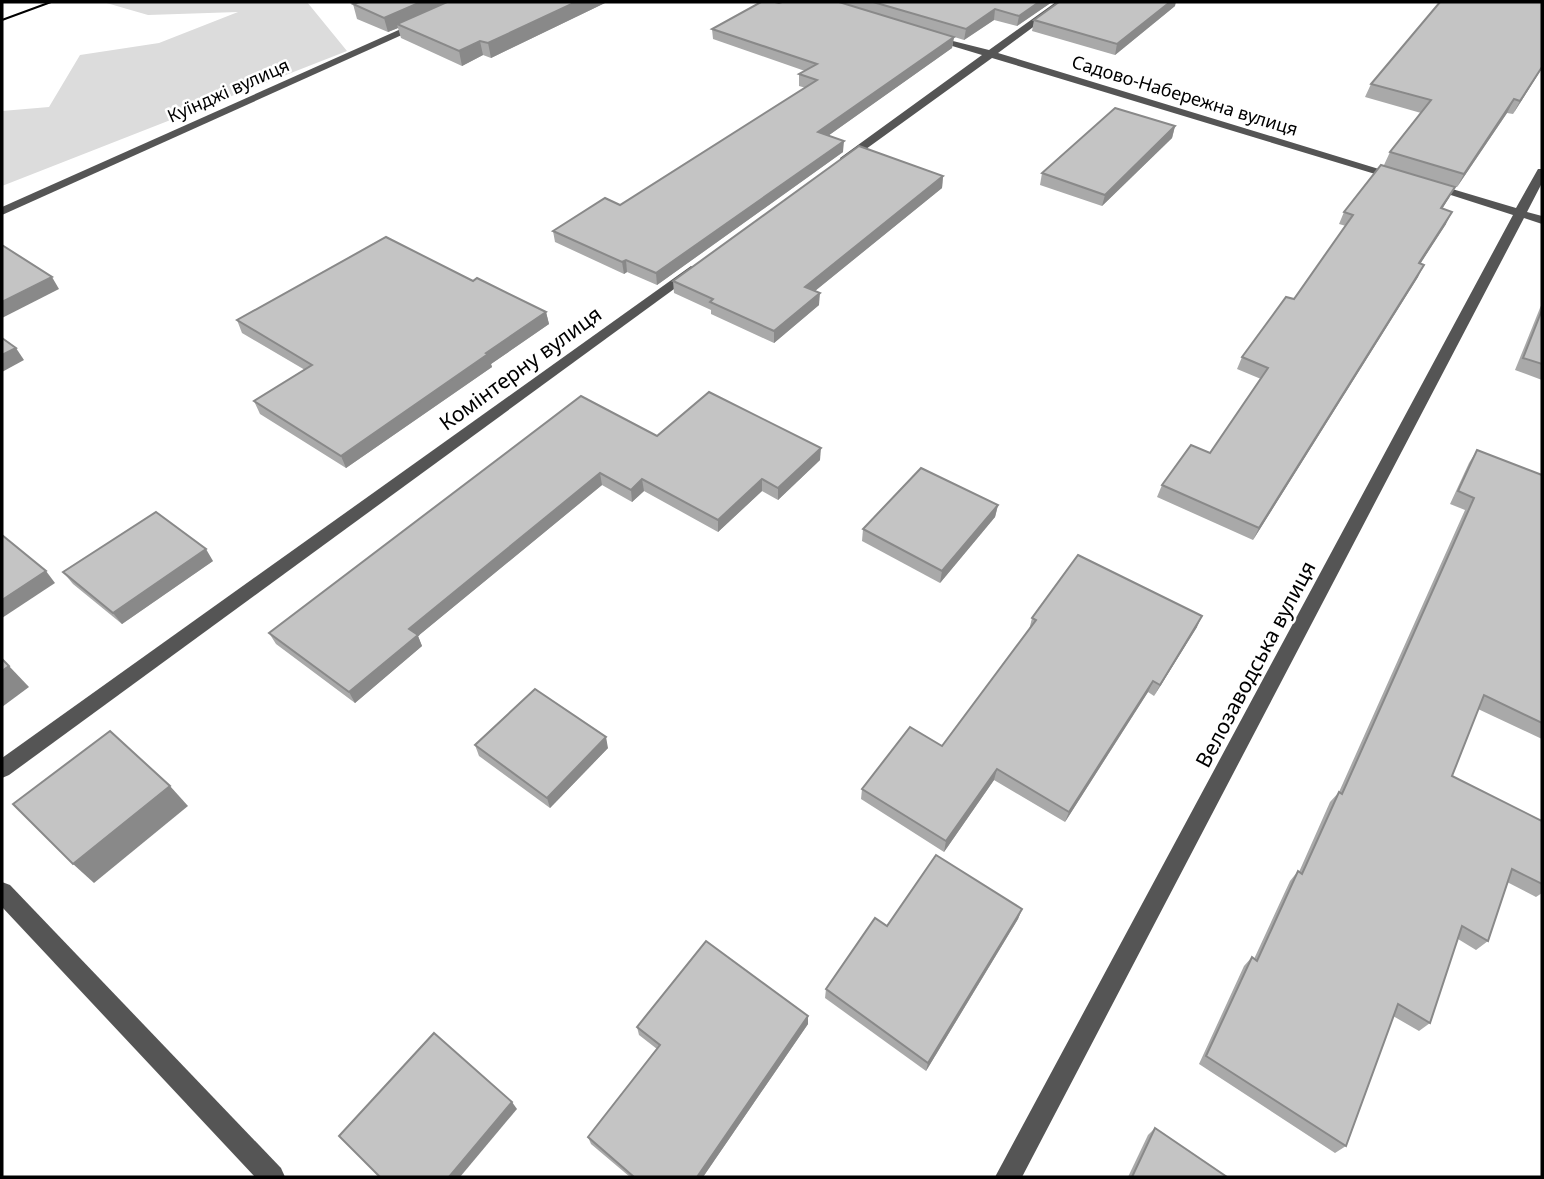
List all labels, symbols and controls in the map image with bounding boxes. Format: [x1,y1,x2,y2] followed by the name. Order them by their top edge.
[1069,49,1301,141] street label: Садово-Набережна вулиця
[163,52,293,128] street label: Куїнджі вулиця
[433,300,607,436] street label: Комінтерну вулиця
[1189,556,1321,772] street label: Велозаводська вулиця

